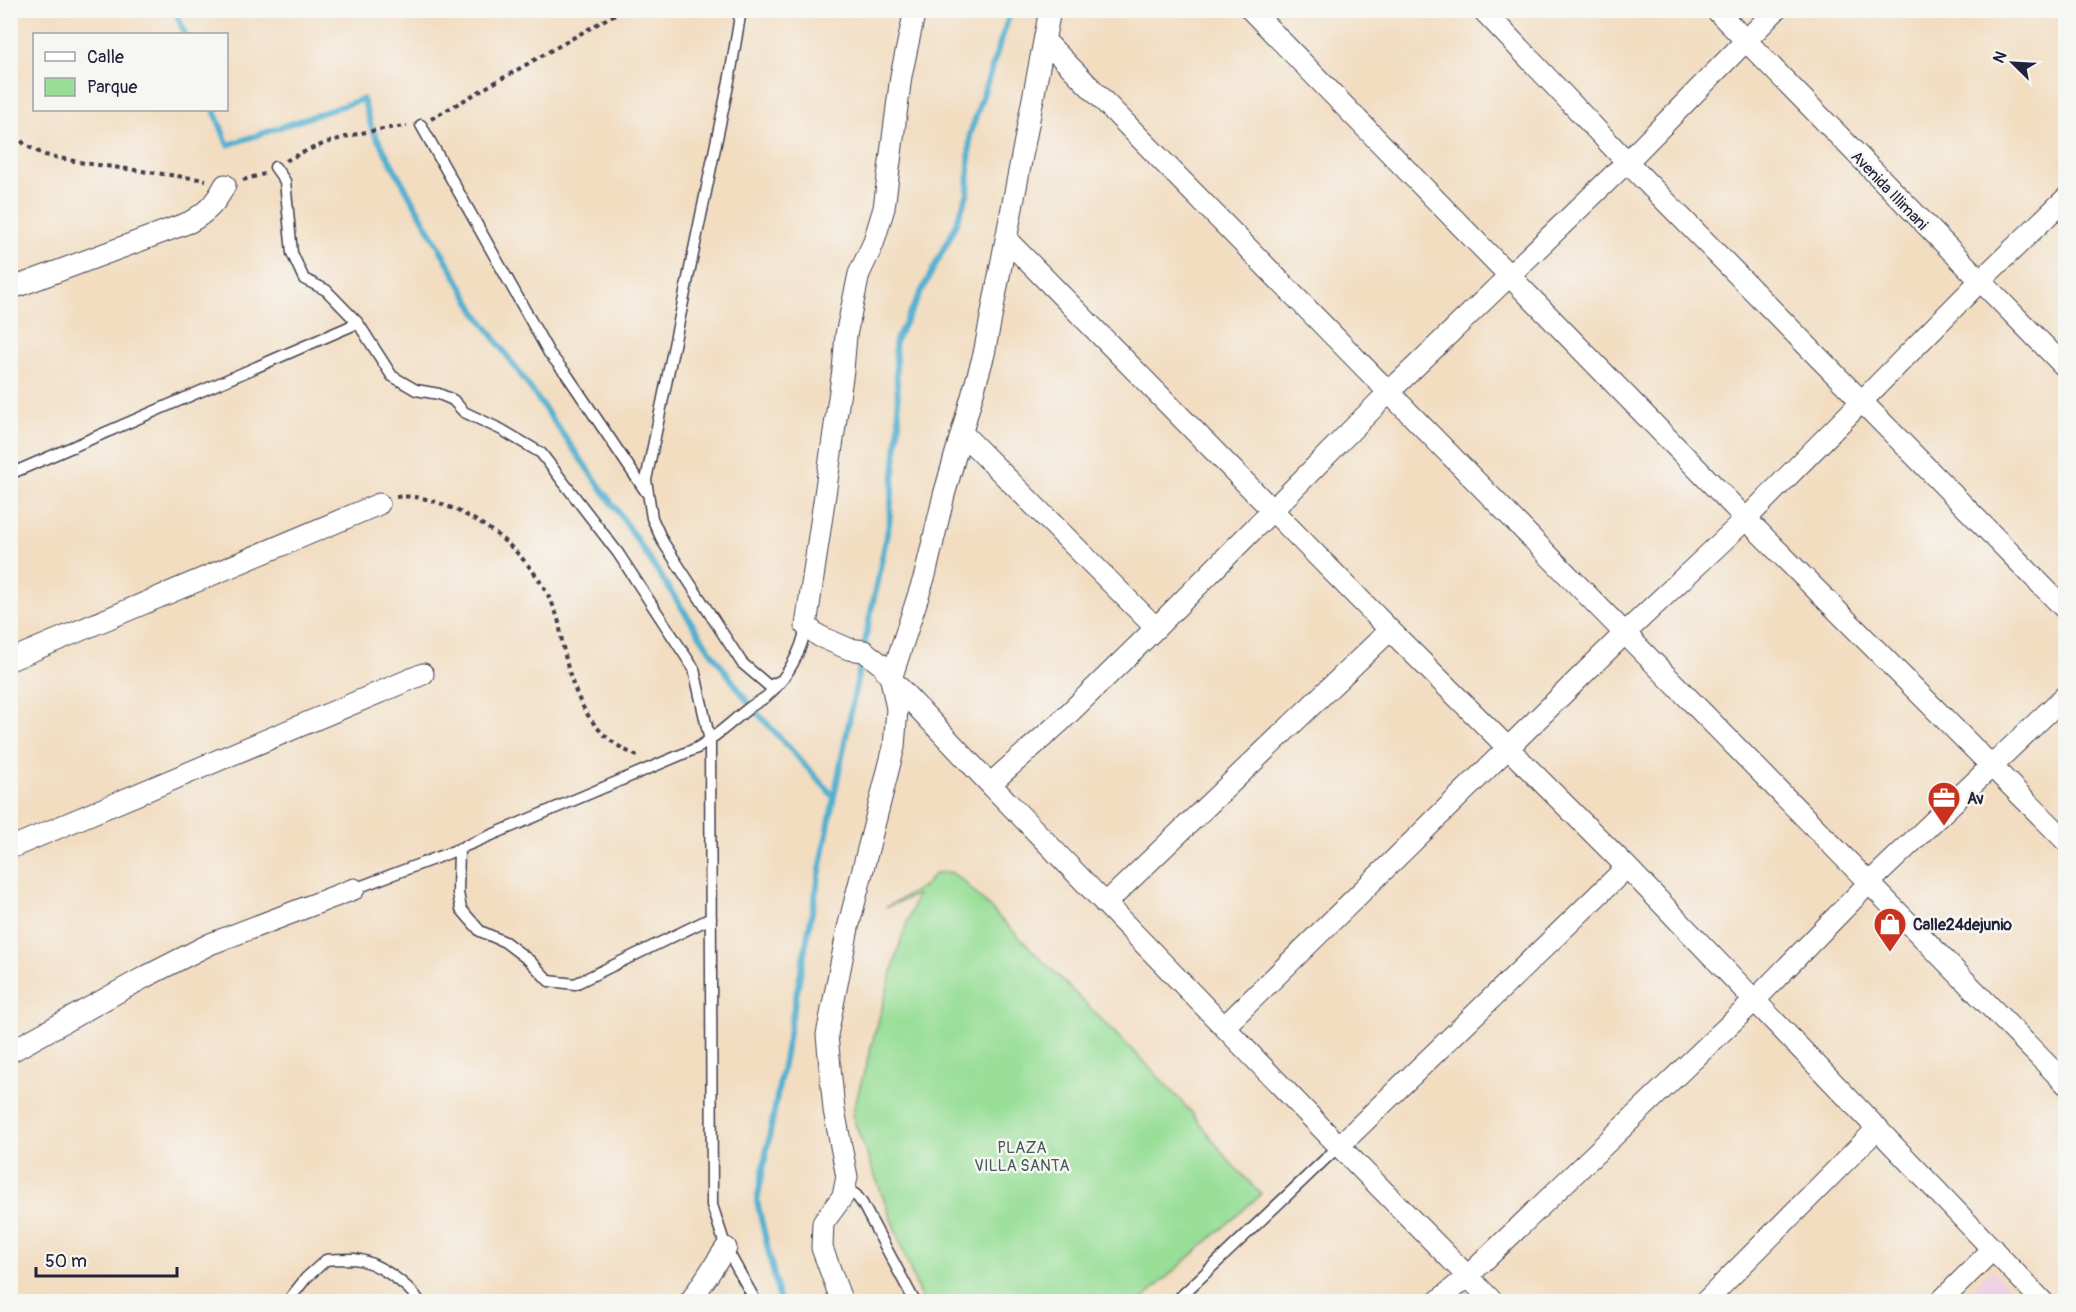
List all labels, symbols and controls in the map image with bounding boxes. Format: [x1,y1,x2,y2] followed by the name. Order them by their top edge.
[33,33,228,111] legend
[1983,33,2043,93] north arrow
[87,46,124,69] text: Calle
[1989,48,2012,66] text: N
[87,76,137,99] text: Parque
[1846,147,1932,235] street label: Avenida Illimani
[1926,780,1962,827] office icon: Av
[1967,789,1984,809] place label: Av
[1872,906,1908,953] shop icon: Calle24dejunio
[1913,915,2012,935] place label: Calle24dejunio
[974,1138,1070,1176] park label: PLAZA VILLA SANTA
[36,1240,177,1278] scale bar
[45,1250,87,1273] text: 50 m

